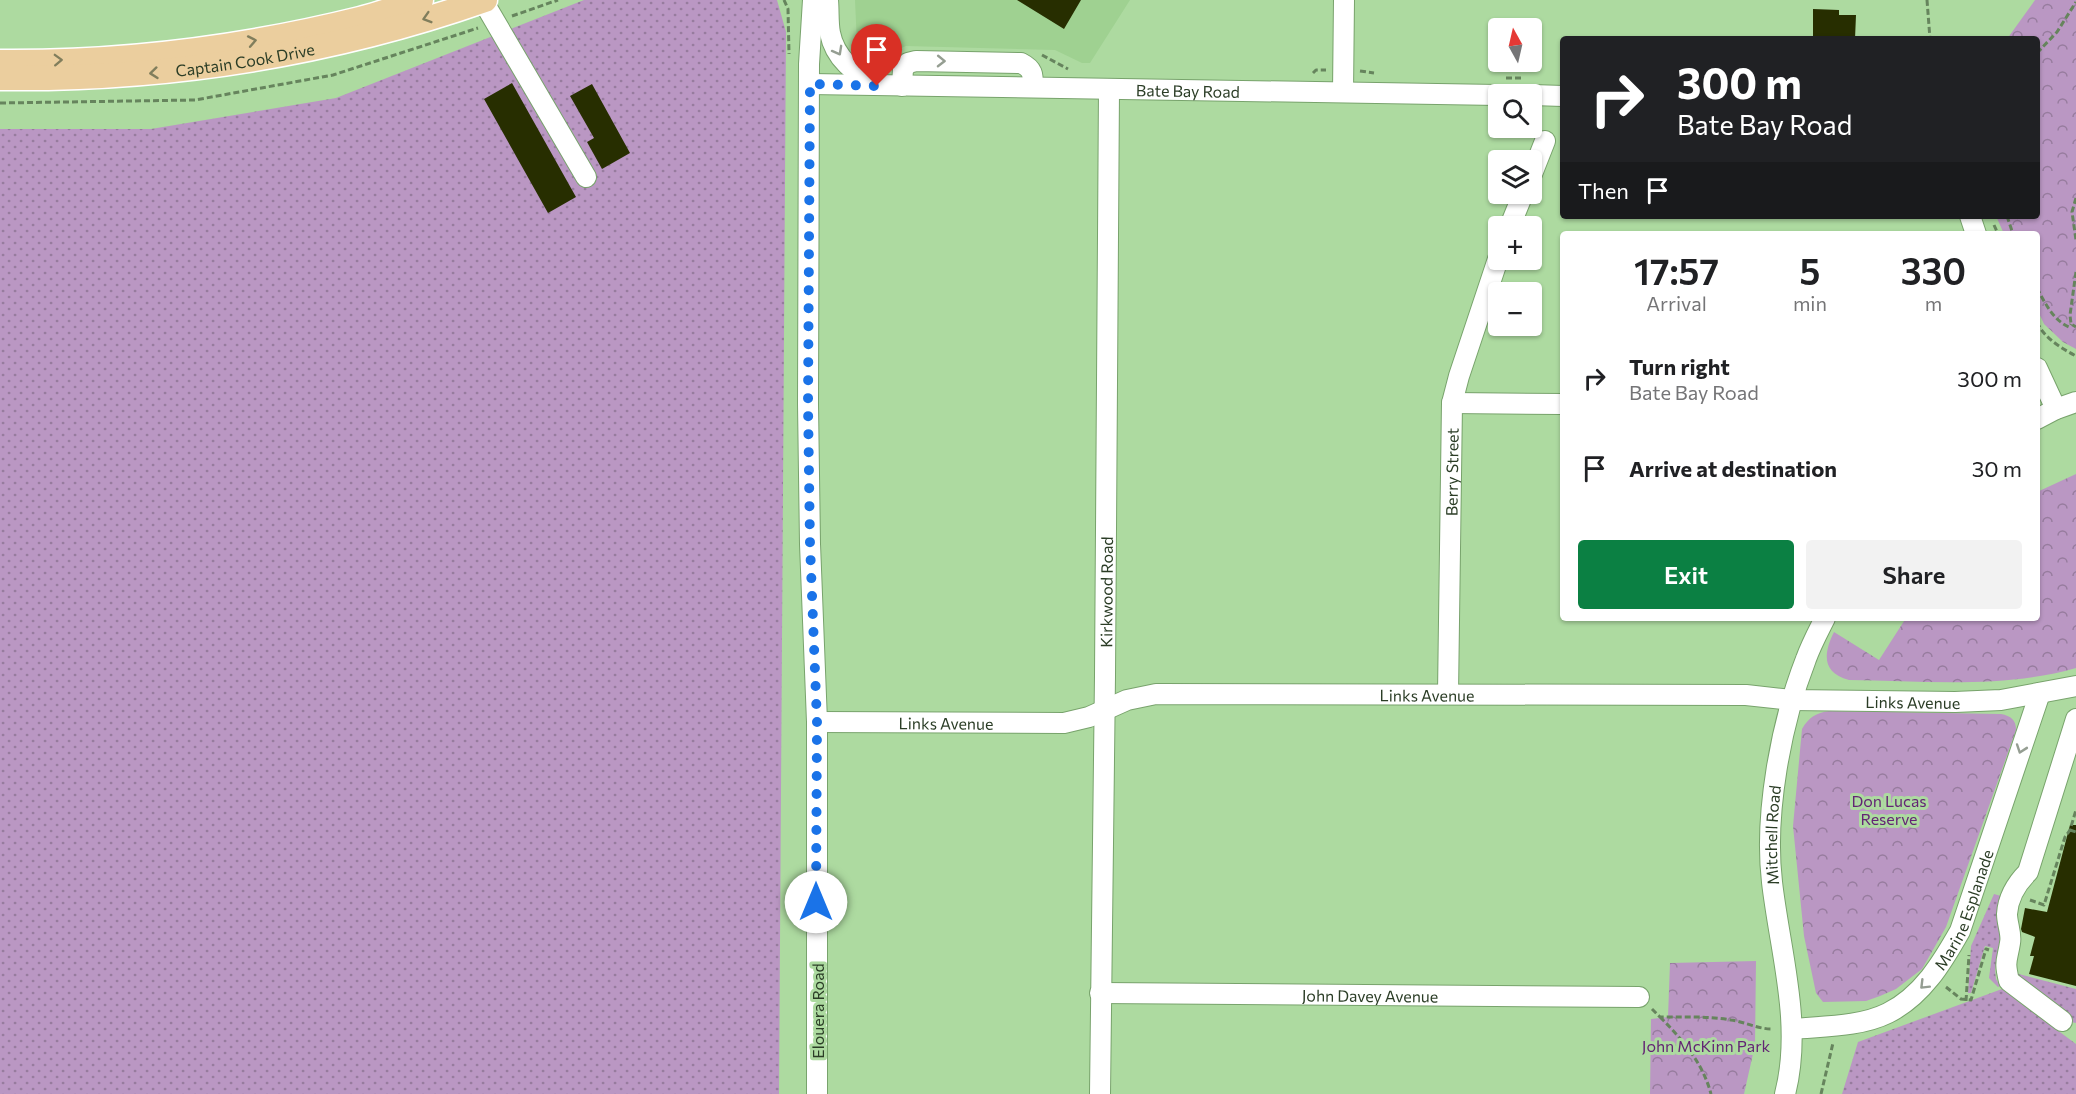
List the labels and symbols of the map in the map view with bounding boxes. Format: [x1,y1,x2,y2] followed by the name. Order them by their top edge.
[422,11,433,23] one-way arrow
[1488,18,1542,72] north arrow
[851,24,902,86] pin
[247,35,257,48] one-way arrow
[174,38,316,79] street label: Captain Cook Drive
[831,45,842,55] one-way arrow
[54,54,63,66] one-way arrow
[936,55,945,67] one-way arrow
[149,66,158,79] one-way arrow
[1136,80,1240,100] street label: Bate Bay Road
[1441,427,1461,516] street label: Berry Street
[1096,536,1115,648] street label: Kirkwood Road
[1380,685,1475,704] street label: Links Avenue
[1865,691,1961,712] street label: Links Avenue
[899,713,993,732] street label: Links Avenue
[2016,743,2029,754] one-way arrow
[1760,784,1784,886] street label: Mitchell Road
[1851,791,1927,828] park label: Don Lucas Reserve
[1930,847,1996,973] street label: Marine Esplanade
[784,870,848,934] position arrow
[808,963,827,1059] street label: Elouera Road
[1920,978,1931,989] one-way arrow
[1302,985,1438,1005] street label: John Davey Avenue
[1642,1036,1771,1055] park label: John McKinn Park

